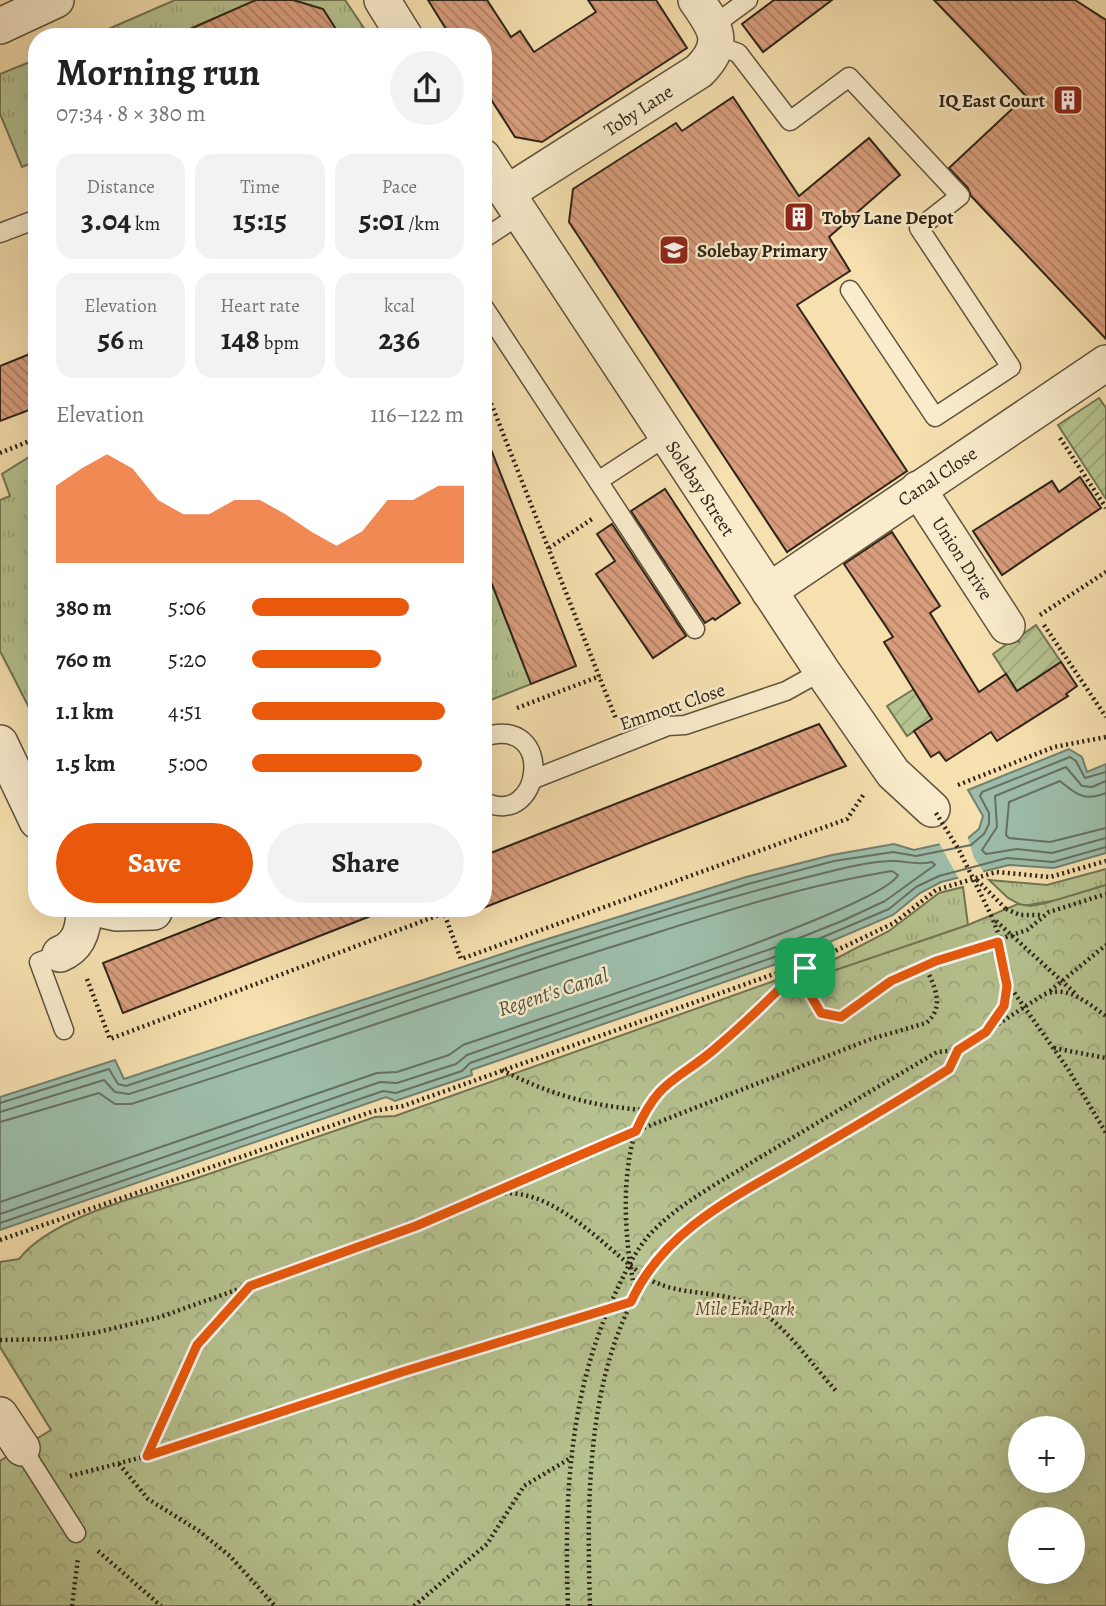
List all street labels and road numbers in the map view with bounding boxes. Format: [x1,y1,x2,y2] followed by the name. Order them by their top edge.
[599,79,678,143] street label: Toby Lane
[659,436,741,542] street label: Solebay Street
[893,441,982,513] street label: Canal Close
[925,512,999,605] street label: Union Drive
[616,677,729,737] street label: Emmott Close

